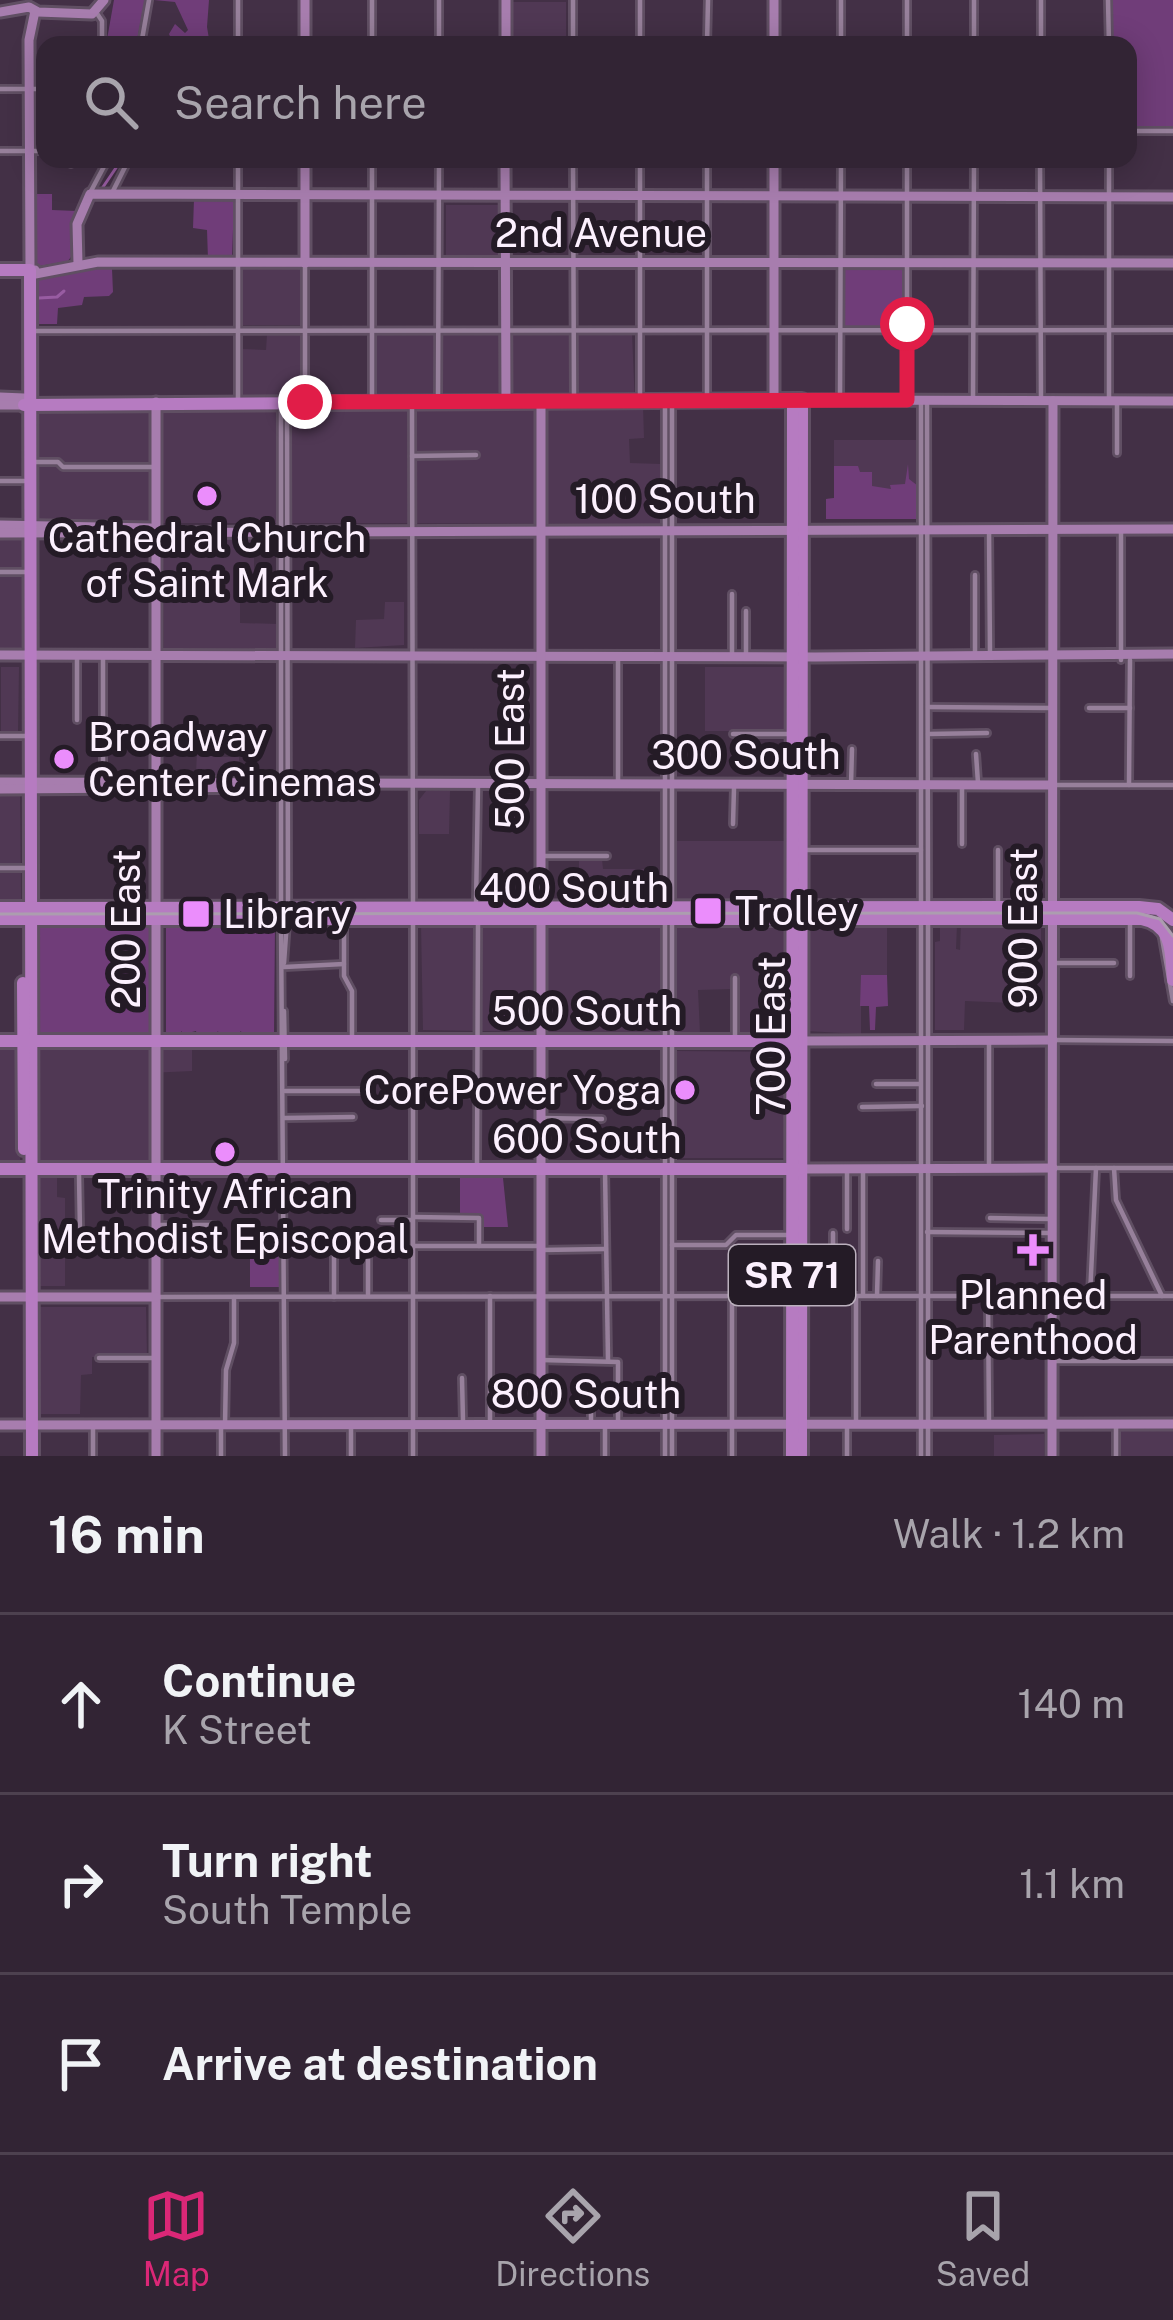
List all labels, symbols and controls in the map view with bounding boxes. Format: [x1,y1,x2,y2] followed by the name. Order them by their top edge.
[36,36,1137,168] search box
[78,69,144,135] icon: search
[174,76,427,129] text: Search here
[495,210,707,256] street label: 2nd Avenue
[880,297,934,351] route start
[278,375,332,429] route end
[574,476,756,522] street label: 100 South
[194,483,220,509] marker: Cathedral Church of Saint Mark
[48,515,366,606] place label: Cathedral Church of Saint Mark
[487,668,533,830] street label: 500 East
[88,714,376,805] place label: Broadway Center Cinemas
[651,732,841,778] street label: 300 South
[51,746,77,772] marker: Broadway Center Cinemas
[1000,848,1046,1008] street label: 900 East
[103,849,149,1009] street label: 200 East
[479,865,669,911] street label: 400 South
[735,888,859,934] place label: Trolley
[223,891,351,937] place label: Library
[692,895,724,927] marker: Trolley
[180,898,212,930] marker: Library
[748,956,794,1116] street label: 700 East
[492,988,682,1034] street label: 500 South
[364,1067,661,1113] place label: CorePower Yoga
[672,1077,698,1103] marker: CorePower Yoga
[492,1116,682,1162] street label: 600 South
[212,1139,238,1165] marker: Trinity African Methodist Episcopal
[41,1171,409,1262] place label: Trinity African Methodist Episcopal
[1017,1234,1049,1266] marker: Planned Parenthood
[729,1245,855,1305] road number: SR 71
[928,1272,1138,1363] place label: Planned Parenthood
[491,1371,681,1417] street label: 800 South
[48,1505,205,1564] text: 16 min
[893,1511,1125,1557] text: Walk · 1.2 km
[162,1654,356,1707] text: Continue
[48,1671,114,1737] icon: ahead
[1018,1681,1125,1727] text: 140 m
[162,1707,312,1753] text: K Street
[162,1834,373,1887] text: Turn right
[48,1851,114,1917] icon: right
[1019,1861,1125,1907] text: 1.1 km
[162,1887,412,1933] text: South Temple
[48,2031,114,2097] icon: arrive
[162,2037,598,2090] text: Arrive at destination
[143,2183,210,2293] tab: Map
[495,2183,650,2293] tab: Directions
[936,2183,1030,2293] tab: Saved

